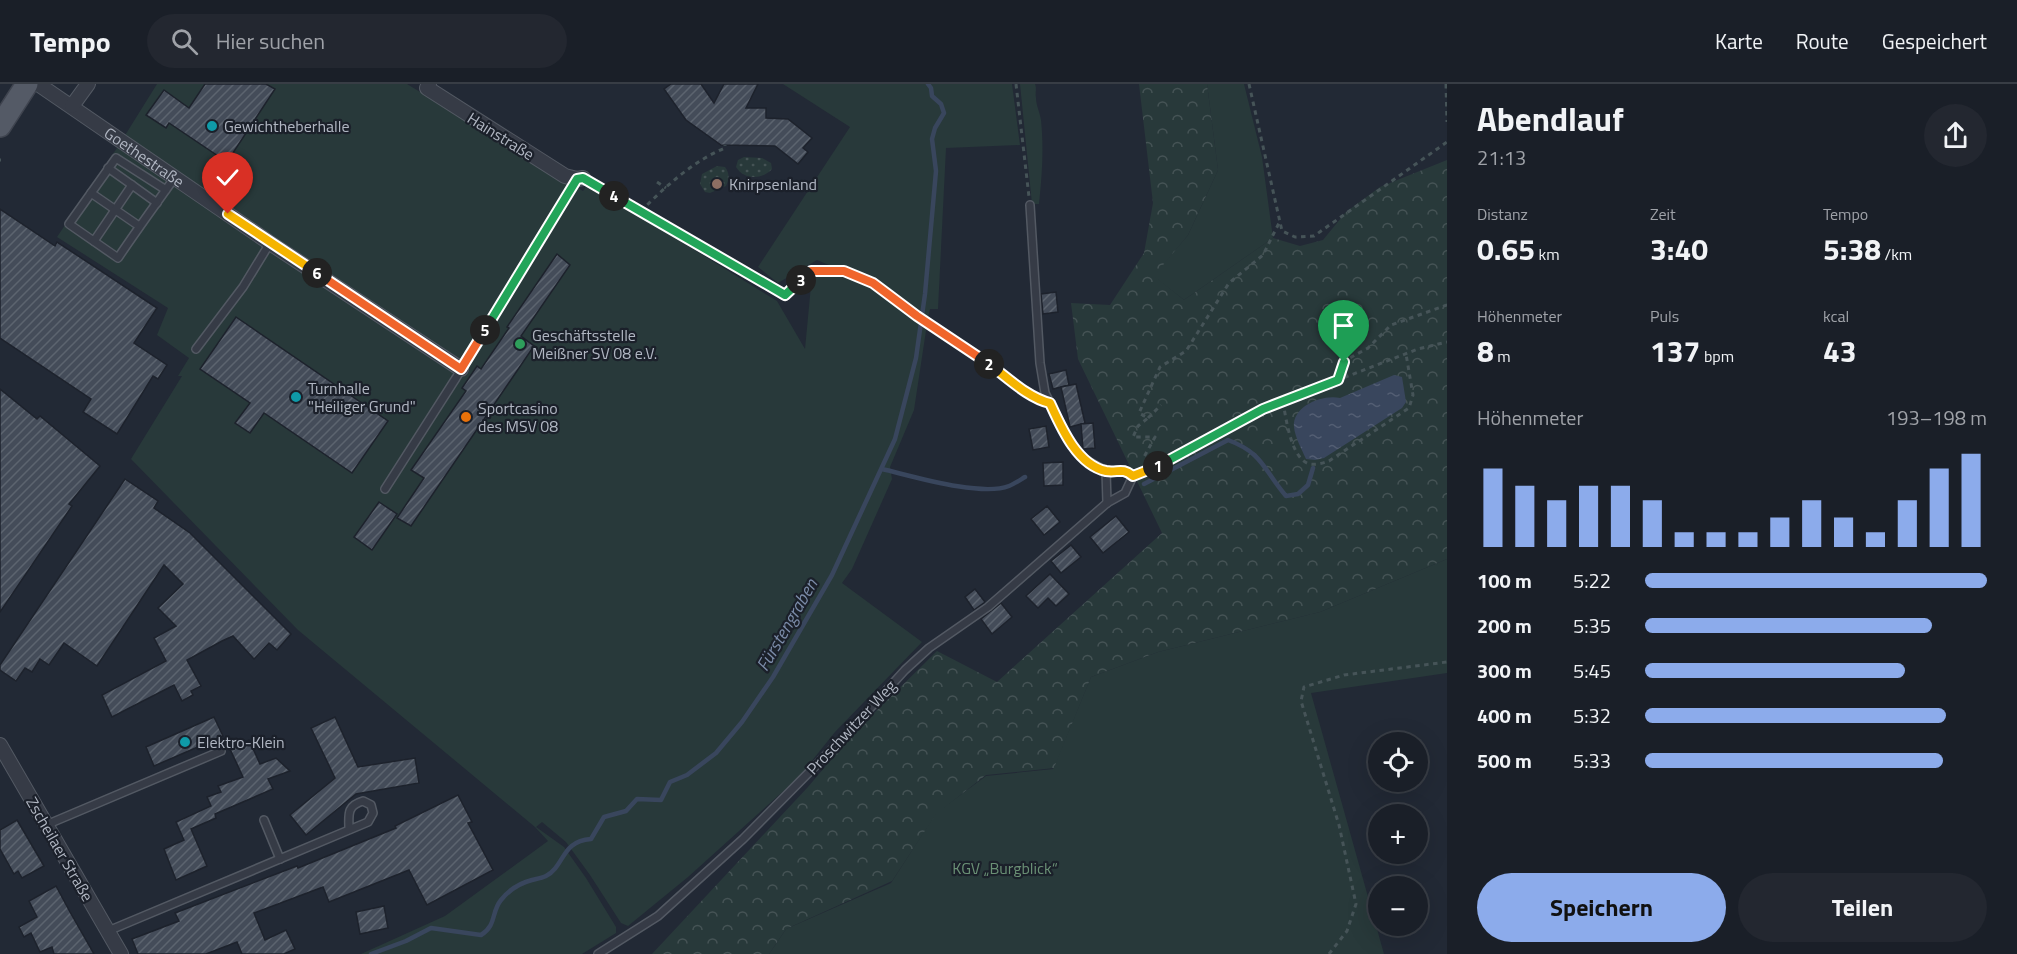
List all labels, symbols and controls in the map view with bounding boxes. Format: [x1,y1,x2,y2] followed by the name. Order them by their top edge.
[147,14,567,68] search box
[30,20,111,63] text: Tempo
[216,24,325,58] text: Hier suchen
[168,25,201,58] icon: search
[1715,25,1763,57] text: Karte
[1796,25,1849,57] text: Route
[1882,25,1987,57] text: Gespeichert
[1477,94,1624,144] text: Abendlauf
[1924,104,1987,167] button: share
[463,106,539,166] street label: Hainstraße
[224,114,349,138] place label: Gewichtheberhalle
[205,119,219,133] marker: Gewichtheberhalle
[99,121,189,193] street label: Goethestraße
[1477,142,1526,173] text: 21:13
[202,152,253,214] pin
[211,161,244,194] icon: check
[729,172,817,196] place label: Knirpsenland
[710,177,724,191] marker: Knirpsenland
[599,181,629,211] pin: 4
[610,184,618,208] text: 4
[1477,202,1528,226] text: Distanz
[1650,202,1676,226] text: Zeit
[1823,202,1868,226] text: Tempo
[1477,226,1535,272] text: 0.65
[1650,226,1708,272] text: 3:40
[1823,226,1881,272] text: 5:38
[1535,242,1560,266] text: km
[1881,242,1912,266] text: /km
[302,258,332,288] pin: 6
[313,261,321,285] text: 6
[786,265,816,295] pin: 3
[797,268,805,292] text: 3
[1318,300,1369,362] pin
[1477,304,1562,328] text: Höhenmeter
[1650,304,1679,328] text: Puls
[1823,304,1849,328] text: kcal
[1327,309,1360,342] icon: arrive
[470,315,500,345] pin: 5
[481,318,489,342] text: 5
[532,323,657,365] place label: Geschäftsstelle Meißner SV 08 e.V.
[1477,328,1494,374] text: 8
[1650,328,1700,374] text: 137
[1823,328,1857,374] text: 43
[513,337,527,351] marker: Geschäftsstelle Meißner SV 08 e.V.
[1494,344,1511,368] text: m
[1700,344,1734,368] text: bpm
[974,349,1004,379] pin: 2
[985,352,993,376] text: 2
[308,376,416,418] place label: Turnhalle "Heiliger Grund"
[289,390,303,404] marker: Turnhalle "Heiliger Grund"
[478,396,558,438] place label: Sportcasino des MSV 08
[1477,402,1583,433] text: Höhenmeter
[1886,402,1987,433] text: 193–198 m
[459,410,473,424] marker: Sportcasino des MSV 08
[1143,451,1173,481] pin: 1
[1154,454,1162,478] text: 1
[1477,565,1532,596] text: 100 m
[1573,565,1611,596] text: 5:22
[749,572,825,676] water label: Fürstengraben
[1477,610,1532,641] text: 200 m
[1573,610,1611,641] text: 5:35
[1477,655,1532,686] text: 300 m
[1573,655,1611,686] text: 5:45
[801,674,901,780] street label: Proschwitzer Weg
[1477,700,1532,731] text: 400 m
[1573,700,1611,731] text: 5:32
[197,730,285,754] place label: Elektro-Klein
[1368,732,1428,936] map controls
[1368,732,1428,792] button: locate
[178,735,192,749] marker: Elektro-Klein
[1477,745,1532,776] text: 500 m
[1573,745,1611,776] text: 5:33
[20,792,100,906] street label: Zscheilaer Straße
[1368,804,1428,864] button: +
[952,856,1058,880] park label: KGV „Burgblick“
[1477,873,1726,942] button: Speichern
[1738,873,1987,942] button: Teilen
[1368,876,1428,936] button: −

